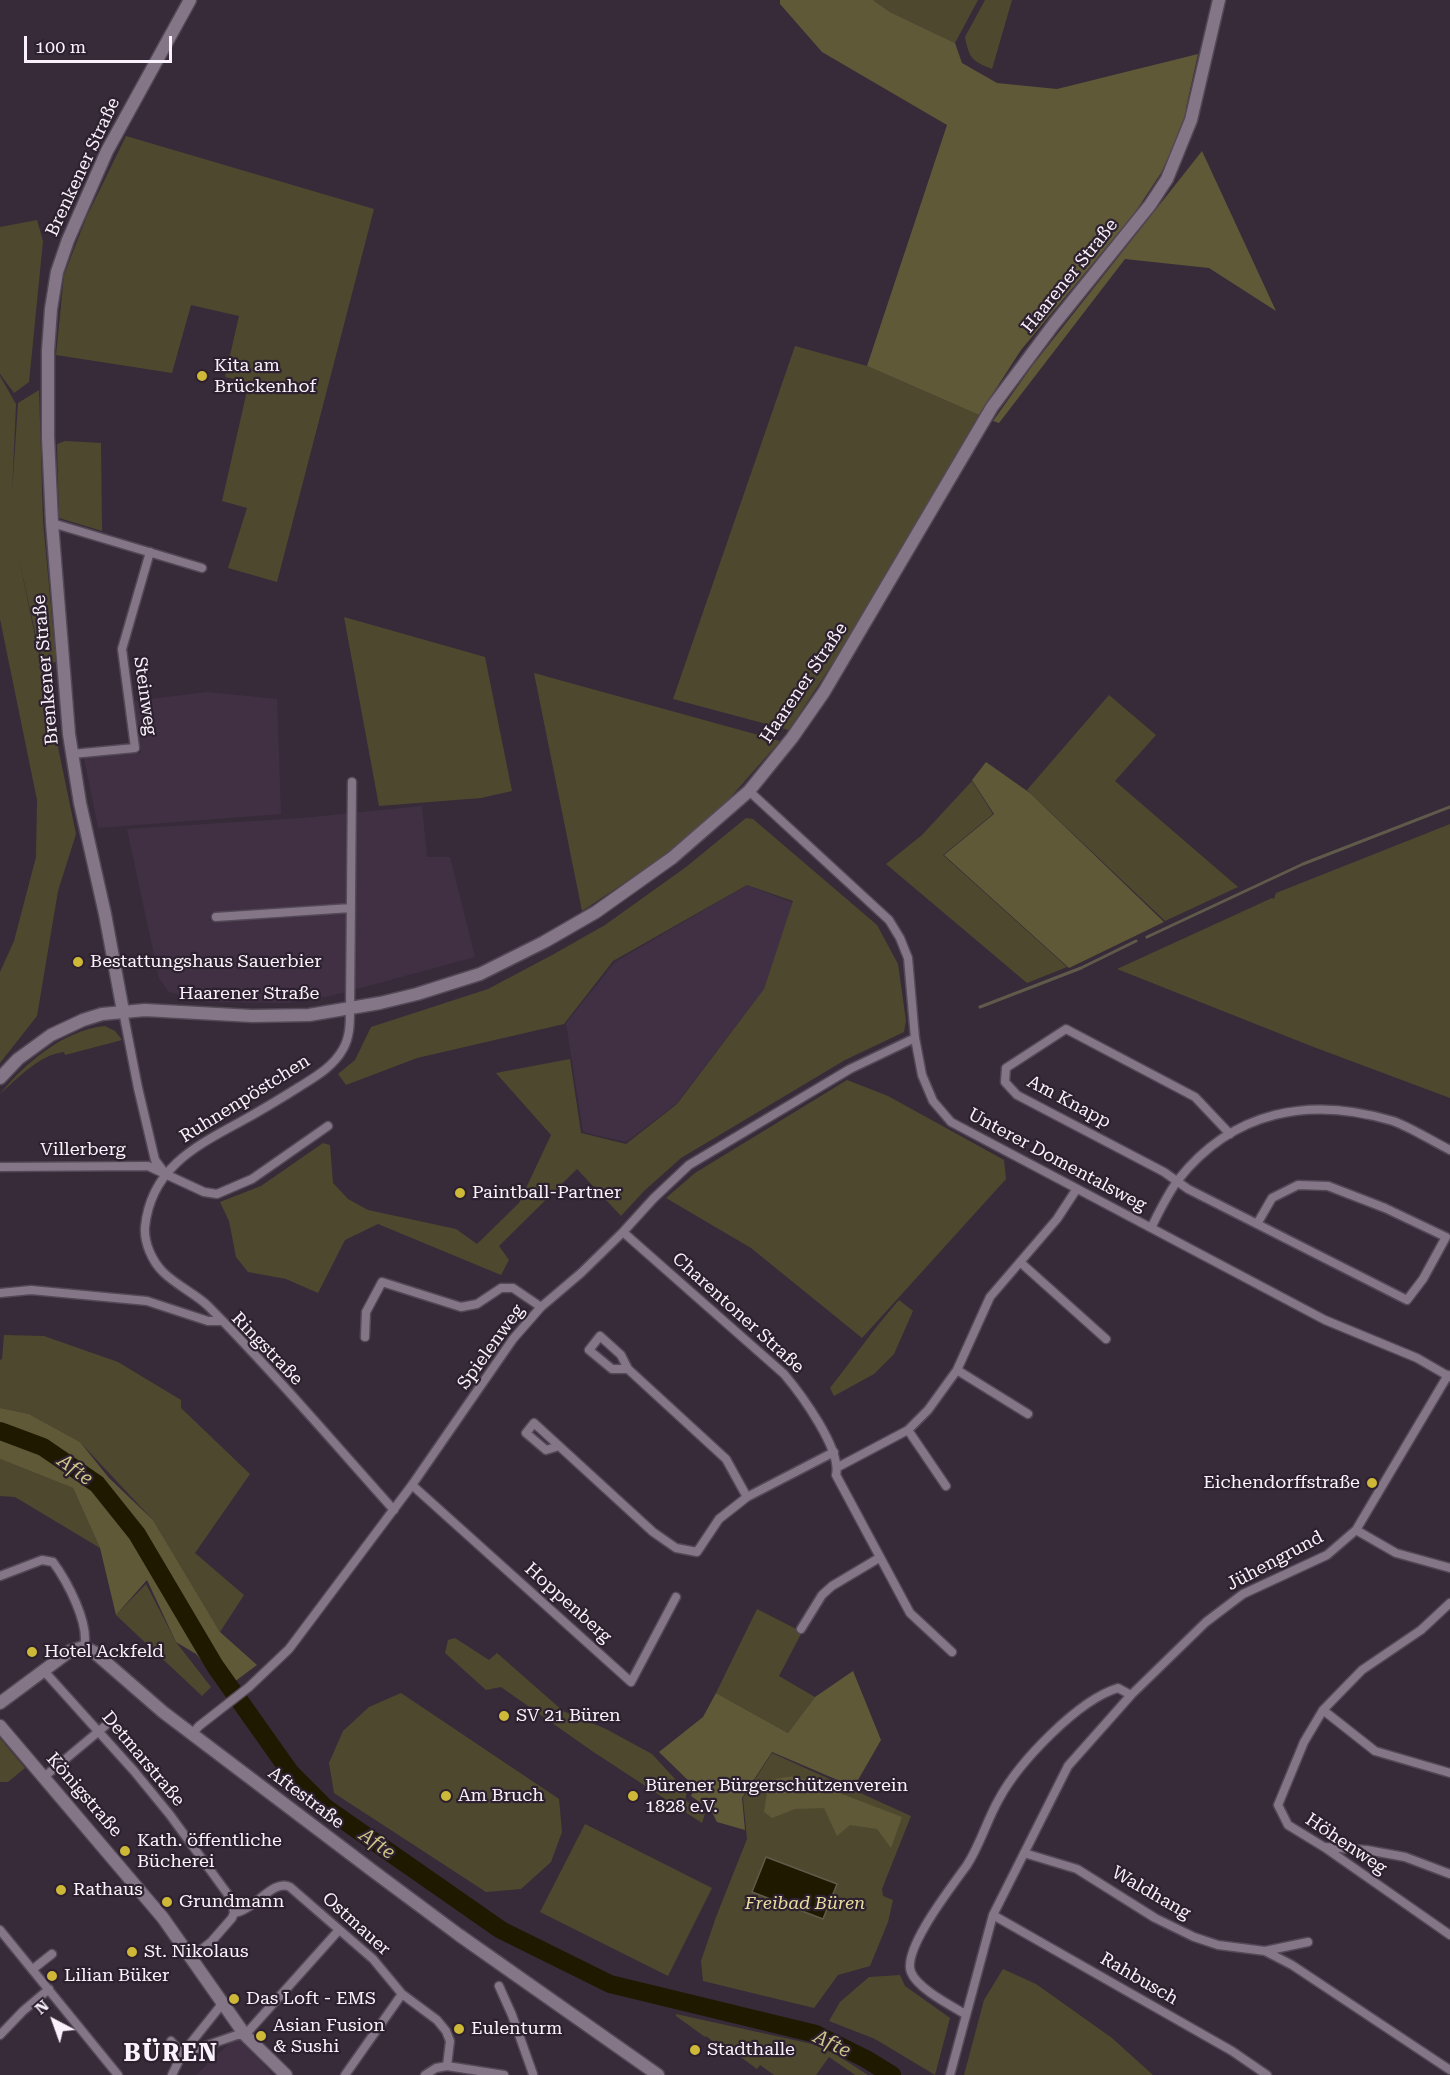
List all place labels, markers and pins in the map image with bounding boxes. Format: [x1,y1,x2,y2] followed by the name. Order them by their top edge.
[214,355,316,398] place label: Kita am Brückenhof
[195,369,209,383] marker: Kita am Brückenhof
[90,951,322,973] place label: Bestattungshaus Sauerbier
[71,955,85,969] marker: Bestattungshaus Sauerbier
[472,1182,621,1204] place label: Paintball-Partner
[453,1186,467,1200] marker: Paintball-Partner
[1203,1472,1360,1494] place label: Eichendorffstraße
[1365,1476,1379,1490] marker: Eichendorffstraße
[44,1641,164,1663] place label: Hotel Ackfeld
[25,1645,39,1659] marker: Hotel Ackfeld
[516,1705,621,1727] place label: SV 21 Büren
[497,1709,511,1723] marker: SV 21 Büren
[645,1775,908,1818] place label: Bürener Bürgerschützenverein 1828 e.V.
[458,1785,544,1807] place label: Am Bruch
[439,1789,453,1803] marker: Am Bruch
[626,1789,640,1803] marker: Bürener Bürgerschützenverein 1828 e.V.
[137,1830,282,1872] place label: Kath. öffentliche Bücherei
[118,1844,132,1858] marker: Kath. öffentliche Bücherei
[73,1879,143,1901] place label: Rathaus
[54,1883,68,1897] marker: Rathaus
[179,1891,284,1913] place label: Grundmann
[160,1895,174,1909] marker: Grundmann
[144,1941,248,1963] place label: St. Nikolaus
[125,1945,139,1959] marker: St. Nikolaus
[64,1965,169,1987] place label: Lilian Büker
[45,1969,59,1983] marker: Lilian Büker
[246,1988,376,2010] place label: Das Loft - EMS
[227,1992,241,2006] marker: Das Loft - EMS
[273,2015,385,2058] place label: Asian Fusion & Sushi
[471,2018,562,2040] place label: Eulenturm
[452,2022,466,2036] marker: Eulenturm
[254,2029,268,2043] marker: Asian Fusion & Sushi
[707,2039,795,2061] place label: Stadthalle
[688,2043,702,2057] marker: Stadthalle

